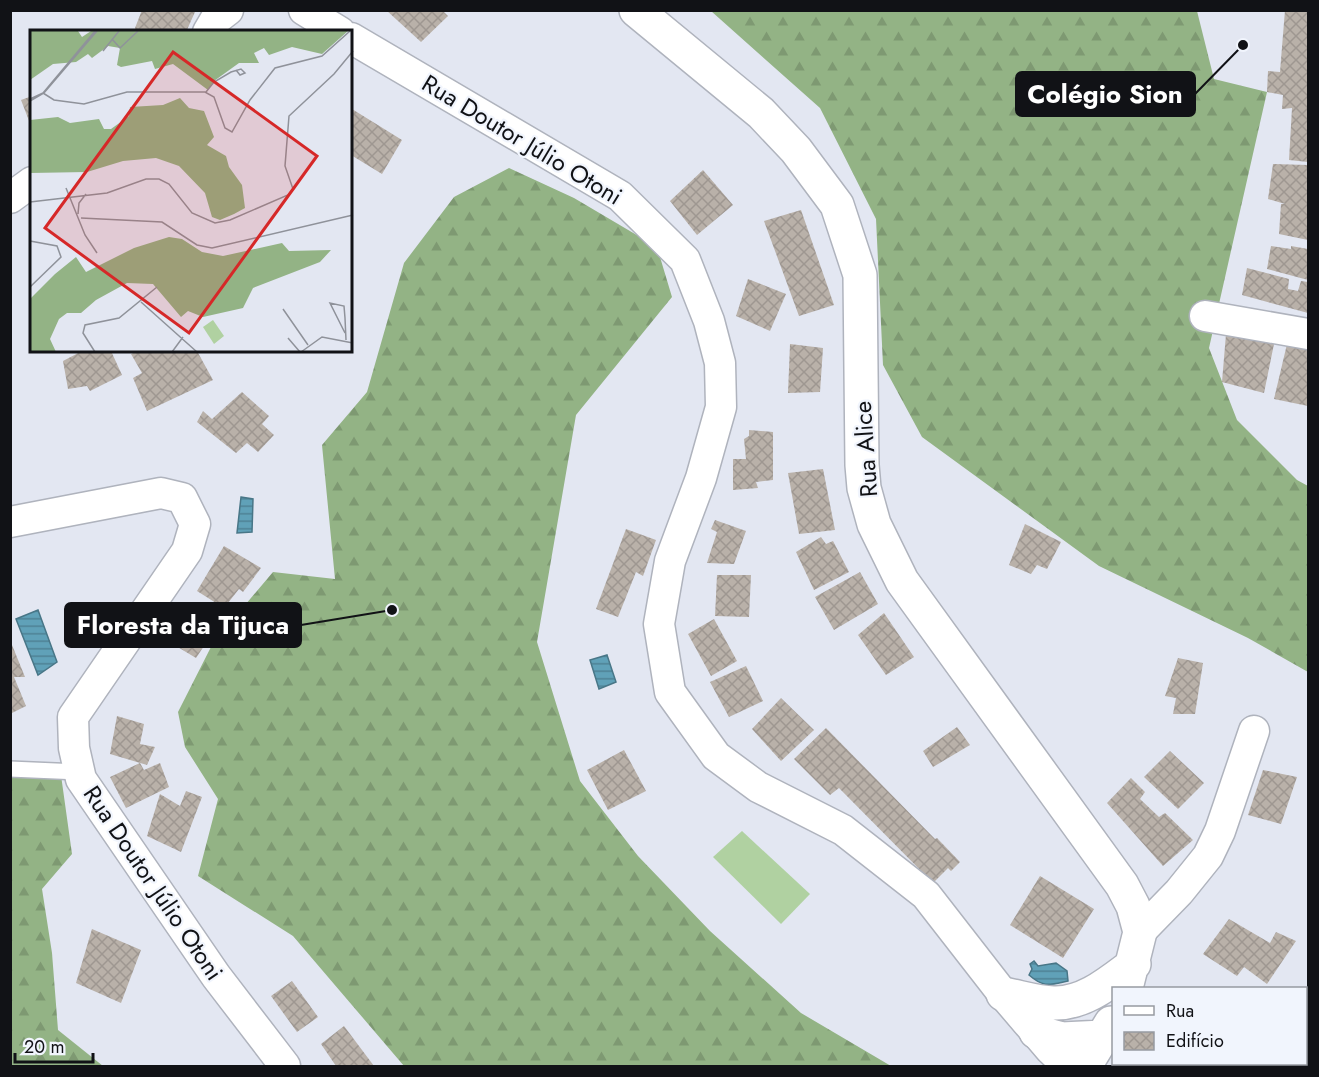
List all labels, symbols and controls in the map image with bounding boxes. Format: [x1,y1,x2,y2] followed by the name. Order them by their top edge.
[30,30,352,352] inset map
[415,66,629,213] street label: Rua Doutor Júlio Otoni
[1016,72,1195,116] callout: Colégio Sion
[1027,75,1183,113] text: Colégio Sion
[845,400,886,498] street label: Rua Alice
[65,603,301,647] callout: Floresta da Tijuca
[77,606,289,644] text: Floresta da Tijuca
[75,778,232,987] street label: Rua Doutor Júlio Otoni
[1112,987,1307,1065] legend
[1166,998,1194,1024] text: Rua
[15,1026,93,1064] scale bar
[1166,1028,1224,1054] text: Edifício
[24,1034,64,1060] text: 20 m

